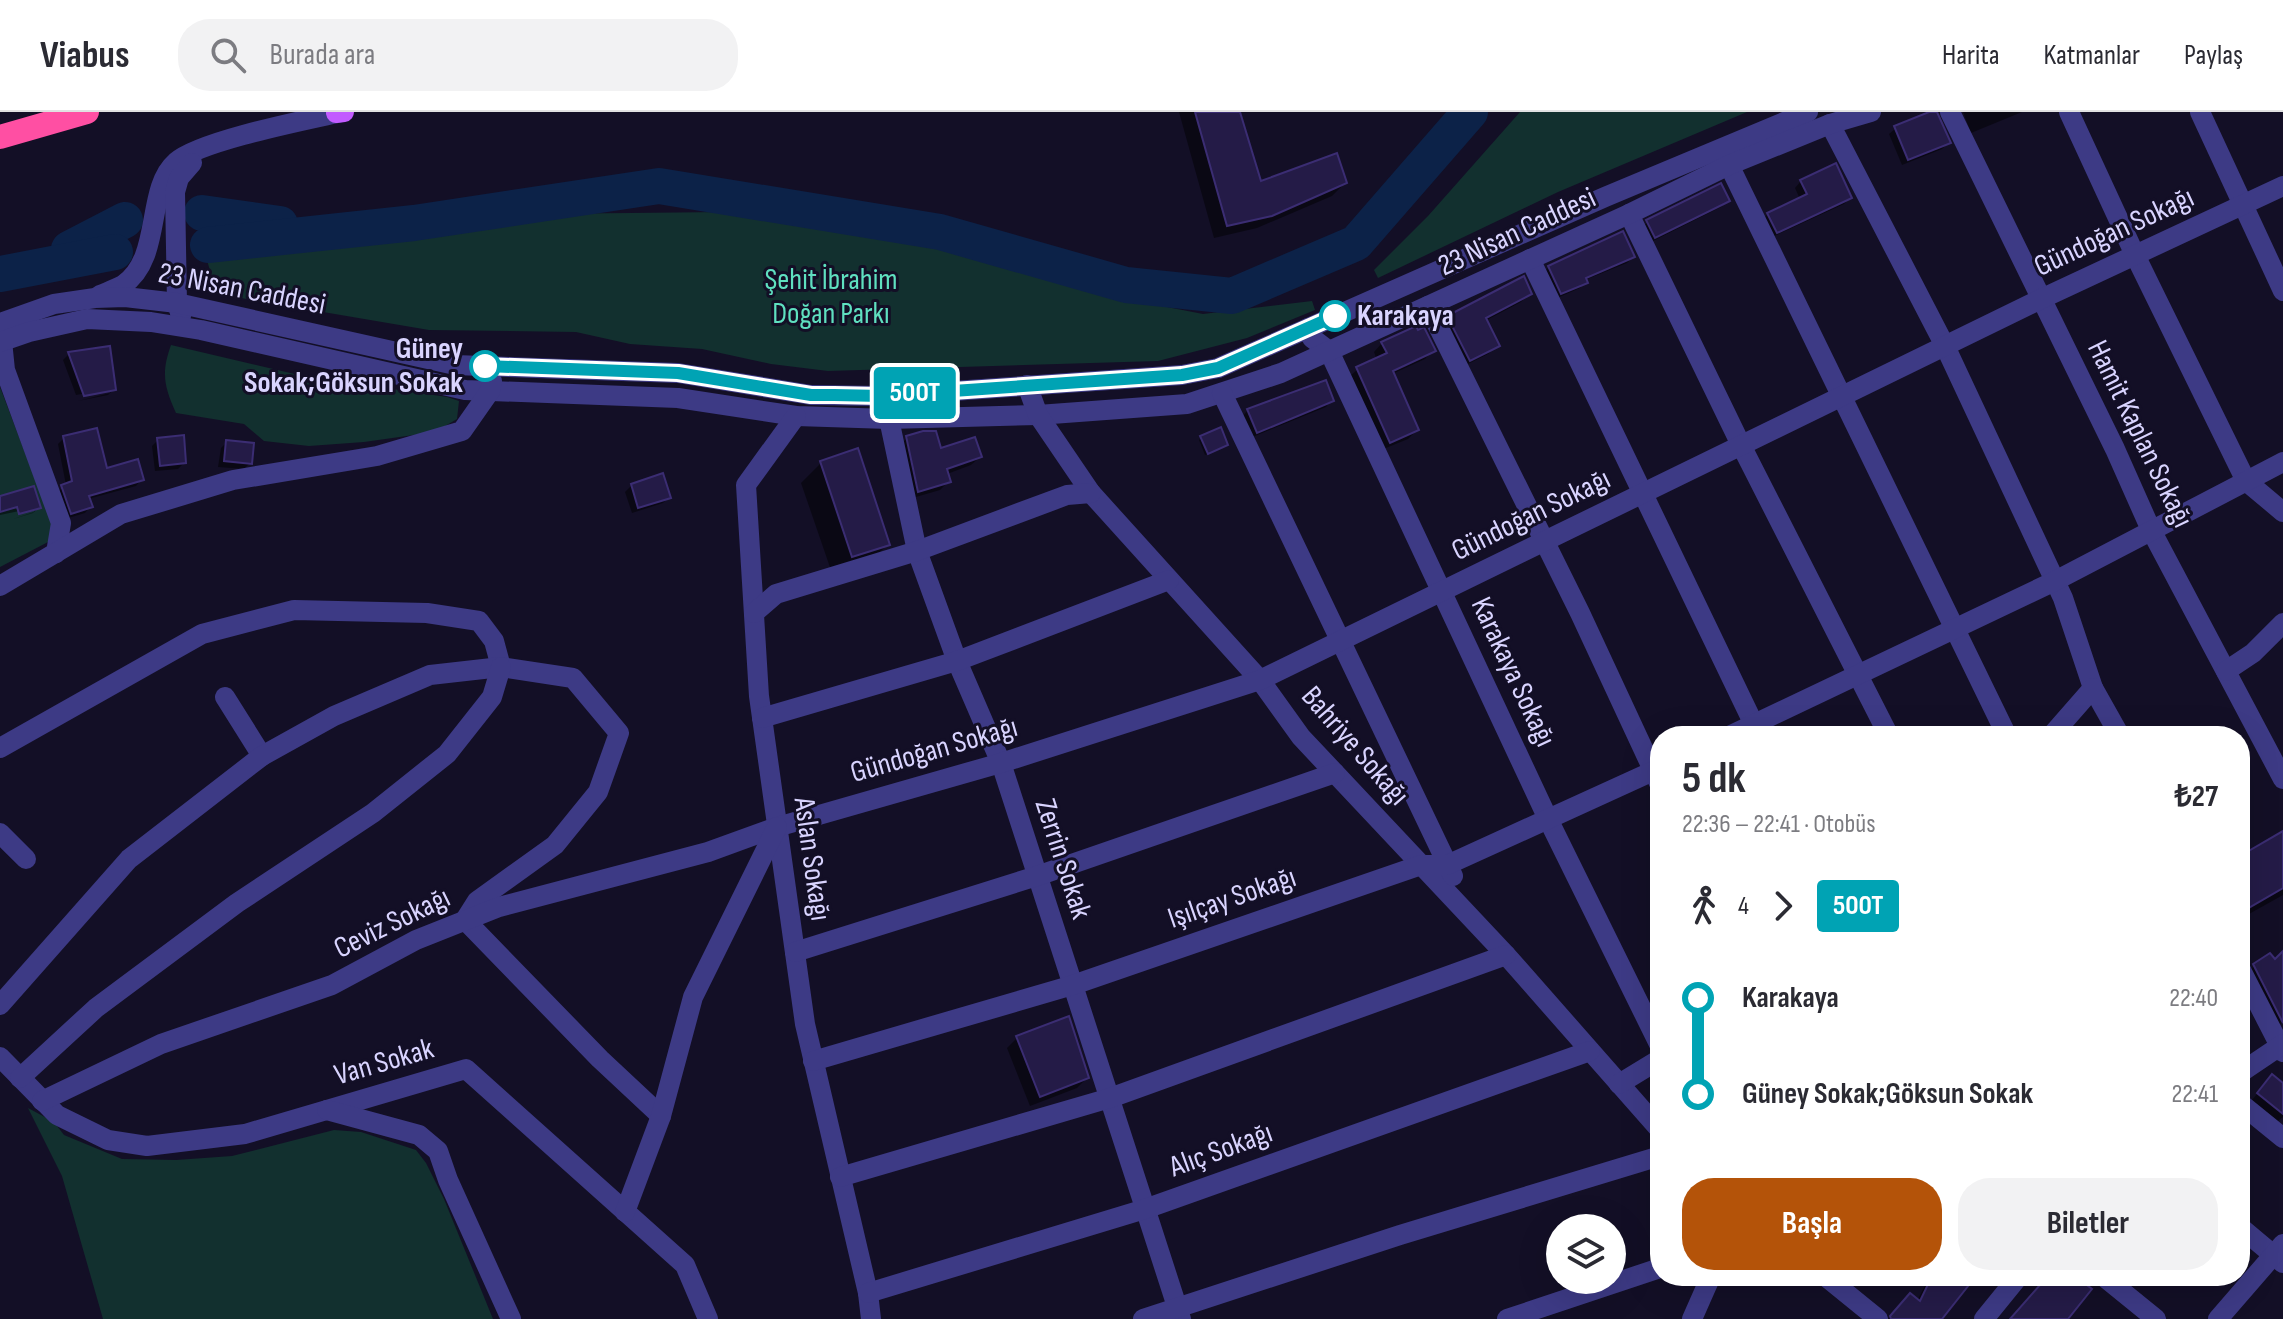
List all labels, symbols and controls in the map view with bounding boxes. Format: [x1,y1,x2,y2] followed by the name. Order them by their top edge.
[178,19,738,91] search box
[40,33,130,78] text: Viabus
[206,33,250,77] icon: search
[270,37,375,73] text: Burada ara
[1942,39,2000,72] text: Harita
[2044,39,2140,72] text: Katmanlar
[2184,39,2243,72] text: Paylaş
[2029,179,2199,285] street label: Gündoğan Sokağı
[1433,180,1601,284] street label: 23 Nisan Caddesi
[155,255,329,323] street label: 23 Nisan Caddesi
[764,262,898,332] park label: Şehit İbrahim Doğan Parkı
[1357,298,1454,334] place label: Karakaya
[1320,301,1350,331] marker: Karakaya
[244,331,464,401] place label: Güney Sokak;Göksun Sokak
[2079,335,2201,533] street label: Hamit Kaplan Sokağı
[470,351,500,381] marker: Güney Sokak;Göksun Sokak
[859,367,971,419] line badge: 500T
[890,376,940,409] text: 500T
[1446,461,1616,569] street label: Gündoğan Sokağı
[1463,592,1563,752] street label: Karakaya Sokağı
[1294,679,1416,813] street label: Bahriye Sokağı
[846,709,1022,791] street label: Gündoğan Sokağı
[1682,752,1746,805] text: 5 dk
[2175,779,2218,815] text: ₺27
[785,794,838,923] street label: Aslan Sokağı
[1027,794,1099,924] street label: Zerrin Sokak
[1682,809,1876,840] text: 22:36 – 22:41 · Otobüs
[1163,859,1301,937] street label: Işılçay Sokağı
[328,879,456,967] street label: Ceviz Sokağı
[1682,884,1726,928] icon: walk
[1761,884,1805,928] icon: forward
[1833,889,1883,922] text: 500T
[1738,891,1749,922] text: 4
[1742,980,1839,1016] text: Karakaya
[2169,983,2218,1014] text: 22:40
[330,1031,438,1093] street label: Van Sokak
[1742,1076,2033,1112] text: Güney Sokak;Göksun Sokak
[2172,1079,2218,1110] text: 22:41
[1164,1115,1277,1186] street label: Alıç Sokağı
[1682,1178,1942,1270] button: Başla
[1958,1178,2218,1270] button: Biletler
[1546,1214,1626,1294] map controls
[1546,1214,1626,1294] button: layers

